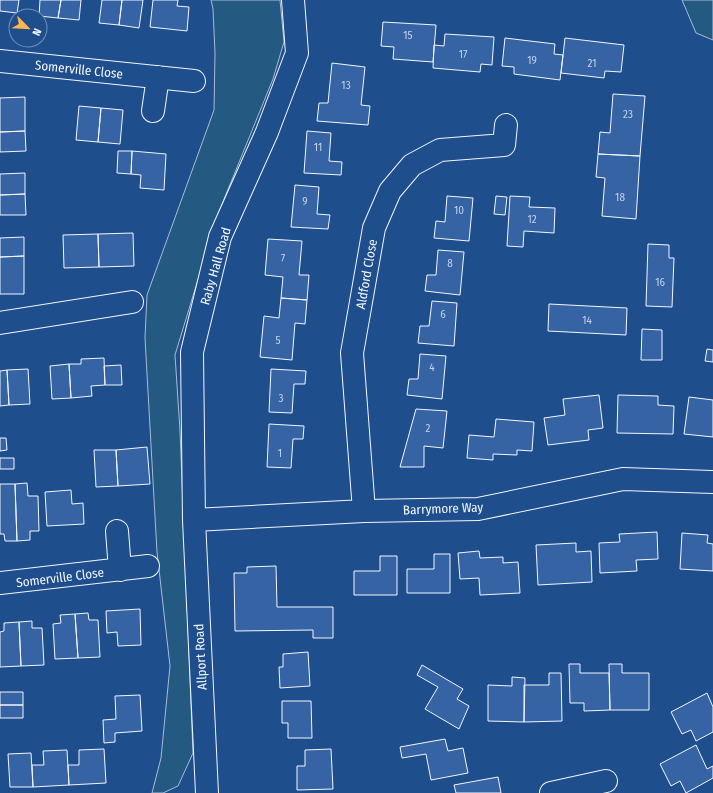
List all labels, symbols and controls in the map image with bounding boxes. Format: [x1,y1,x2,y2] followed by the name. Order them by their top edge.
[8,8,48,48] north arrow
[29,26,44,38] text: N
[403,29,413,42] house number: 15
[459,48,468,61] house number: 17
[527,54,537,67] house number: 19
[34,57,124,82] street label: Somerville Close
[588,57,596,70] house number: 21
[341,79,351,92] house number: 13
[623,108,633,121] house number: 23
[314,141,322,154] house number: 11
[615,191,625,204] house number: 18
[302,195,308,208] house number: 9
[454,204,464,217] house number: 10
[527,213,537,226] house number: 12
[197,226,234,307] street label: Raby Hall Road
[353,238,380,310] street label: Aldford Close
[281,252,286,265] house number: 7
[447,257,453,270] house number: 8
[655,276,665,289] house number: 16
[440,308,446,321] house number: 6
[582,314,592,327] house number: 14
[275,334,281,347] house number: 5
[429,361,435,374] house number: 4
[279,392,284,405] house number: 3
[426,422,431,435] house number: 2
[278,447,282,460] house number: 1
[403,500,484,517] street label: Barrymore Way
[15,565,105,590] street label: Somerville Close
[191,624,210,690] street label: Allport Road

